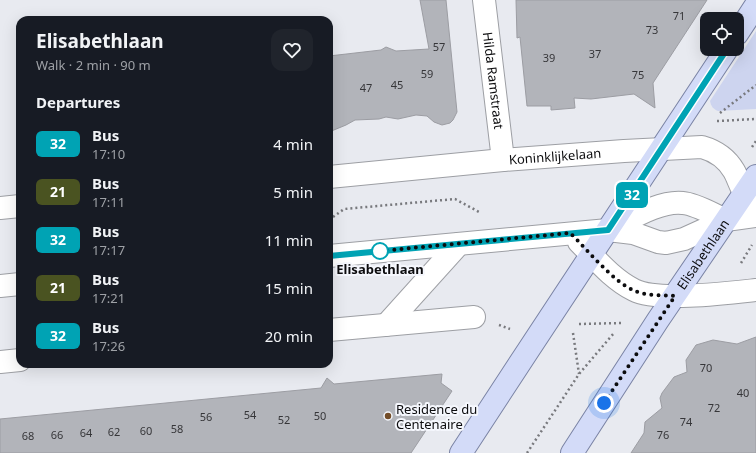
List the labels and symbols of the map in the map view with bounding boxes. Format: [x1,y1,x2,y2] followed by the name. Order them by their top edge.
[673,8,685,23] house number: 71
[646,22,658,37] house number: 73
[479,31,508,130] street label: Hilda Ramstraat
[433,39,445,54] house number: 57
[589,46,601,61] house number: 37
[543,50,555,65] house number: 39
[421,66,433,81] house number: 59
[632,67,644,82] house number: 75
[391,77,403,92] house number: 45
[360,80,372,95] house number: 47
[508,144,602,169] street label: Koninklijkelaan
[614,182,650,208] line badge: 32
[672,215,733,293] street label: Elisabethlaan
[371,242,389,260] marker: Elisabethlaan
[336,260,424,278] place label: Elisabethlaan
[700,360,712,375] house number: 70
[737,385,749,400] house number: 40
[594,393,614,413] your location
[396,400,477,433] place label: Residence du Centenaire
[708,400,720,415] house number: 72
[244,407,257,422] house number: 54
[314,408,326,423] house number: 50
[200,409,212,424] house number: 56
[383,411,393,421] marker: Residence du Centenaire
[278,412,290,427] house number: 52
[680,414,693,429] house number: 74
[171,421,183,436] house number: 58
[140,423,152,438] house number: 60
[108,424,120,439] house number: 62
[80,425,93,440] house number: 64
[51,427,63,442] house number: 66
[657,427,669,442] house number: 76
[22,428,34,443] house number: 68

